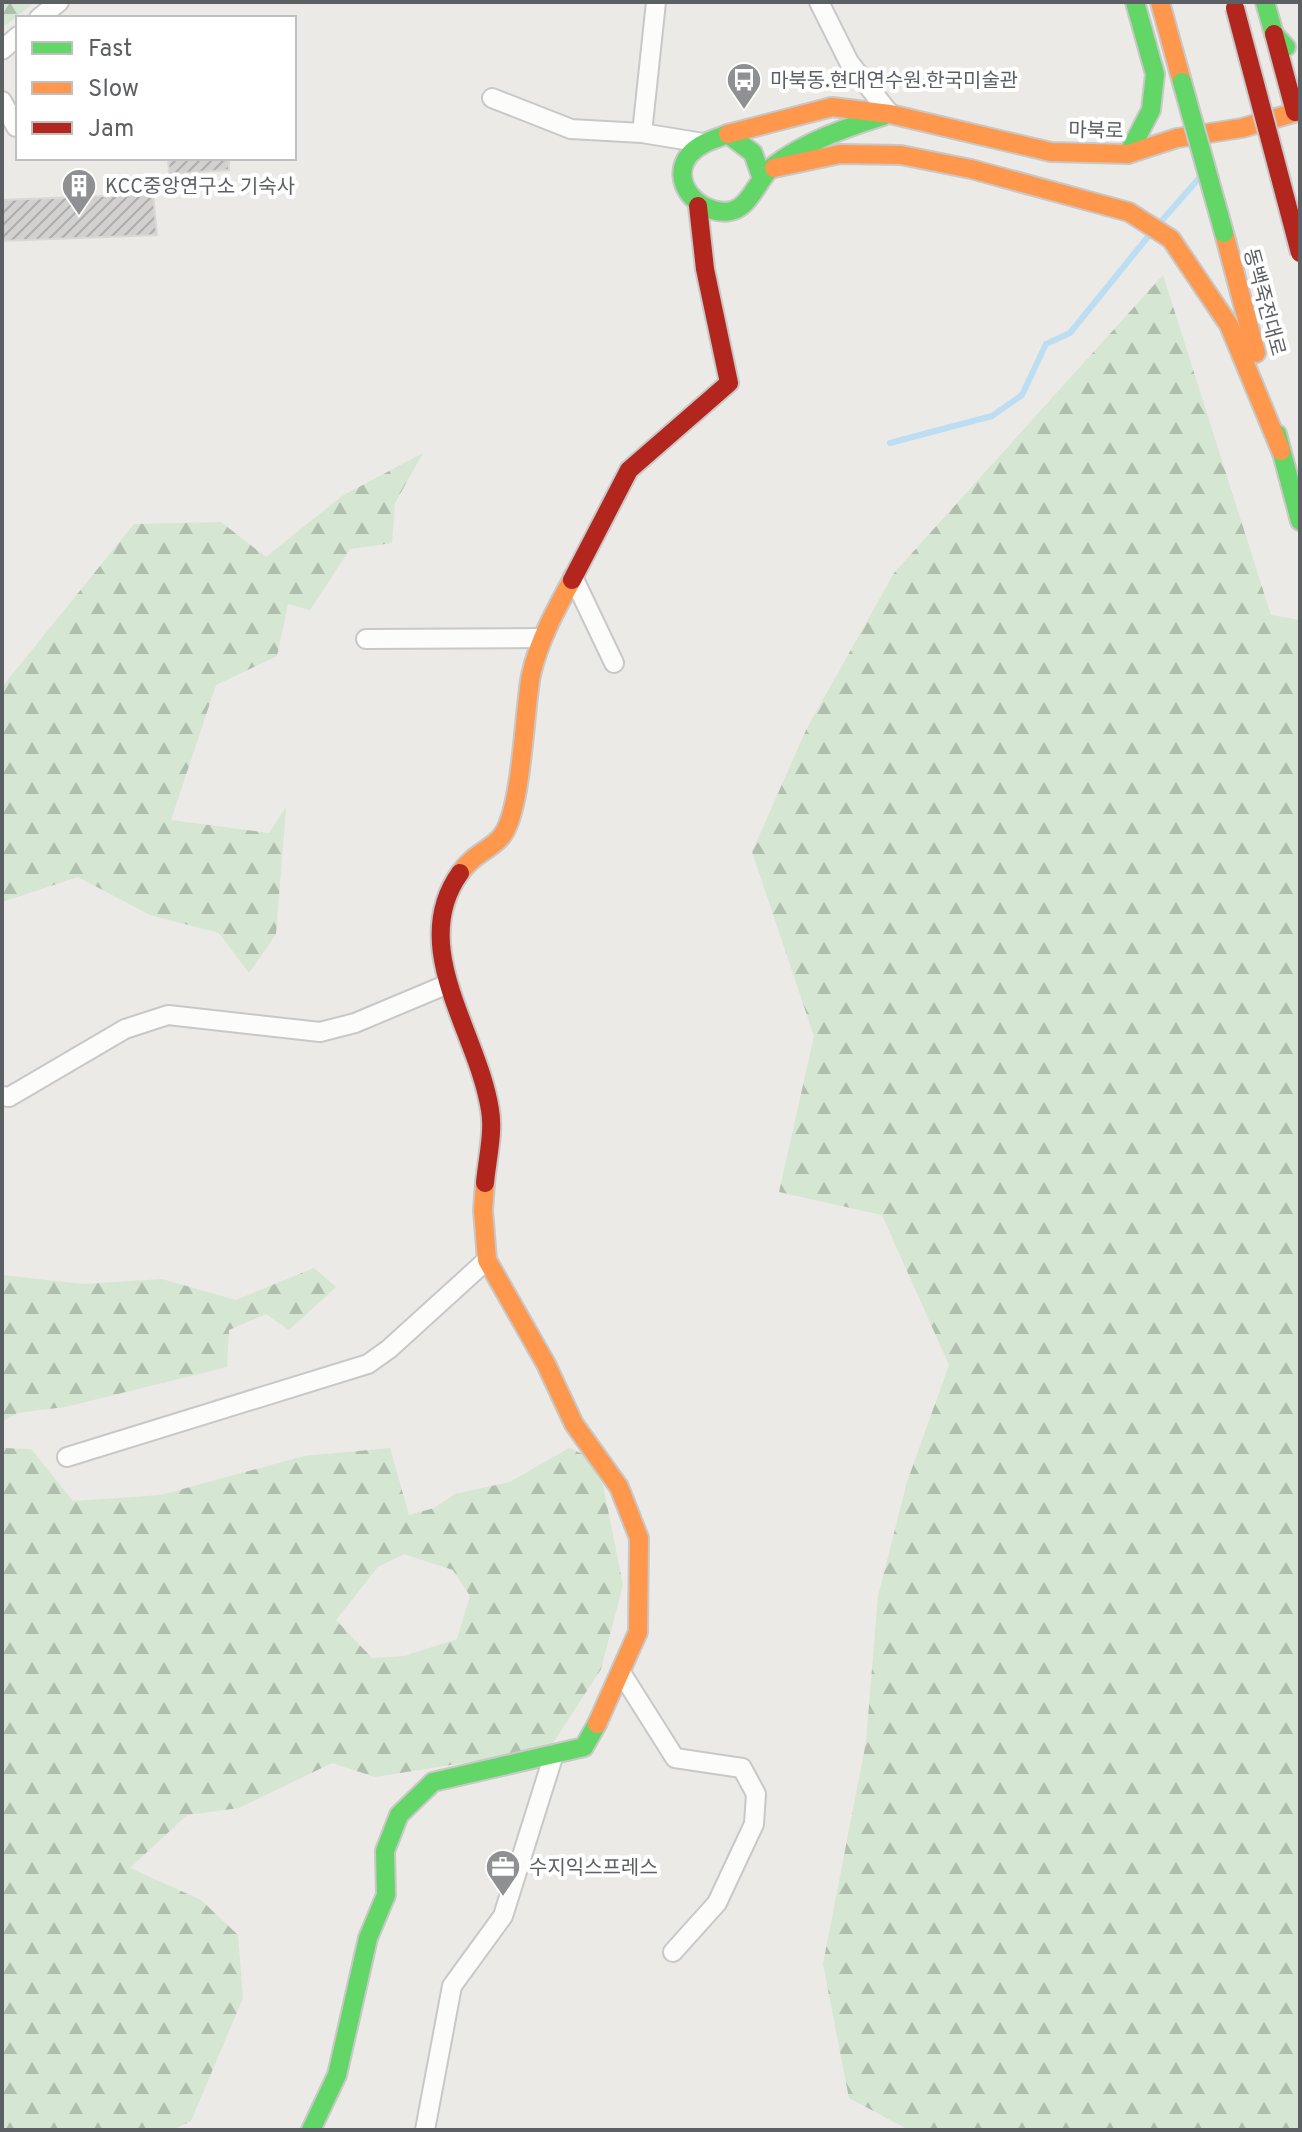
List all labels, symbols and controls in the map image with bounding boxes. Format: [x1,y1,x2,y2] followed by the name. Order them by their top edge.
[16,16,296,160] legend
[88,35,132,65] text: Fast
[725,61,763,111] bus stop icon: 마북동.현대연수원.한국미술관
[770,69,1018,95] place label: 마북동.현대연수원.한국미술관
[88,75,139,105] text: Slow
[88,115,134,145] text: Jam
[1068,119,1124,145] street label: 마북로
[60,167,98,217] building icon: KCC중앙연구소 기숙사
[105,175,295,201] place label: KCC중앙연구소 기숙사
[1236,246,1290,359] street label: 동백죽전대로
[484,1848,522,1898] office icon: 수지익스프레스
[529,1856,658,1882] place label: 수지익스프레스

